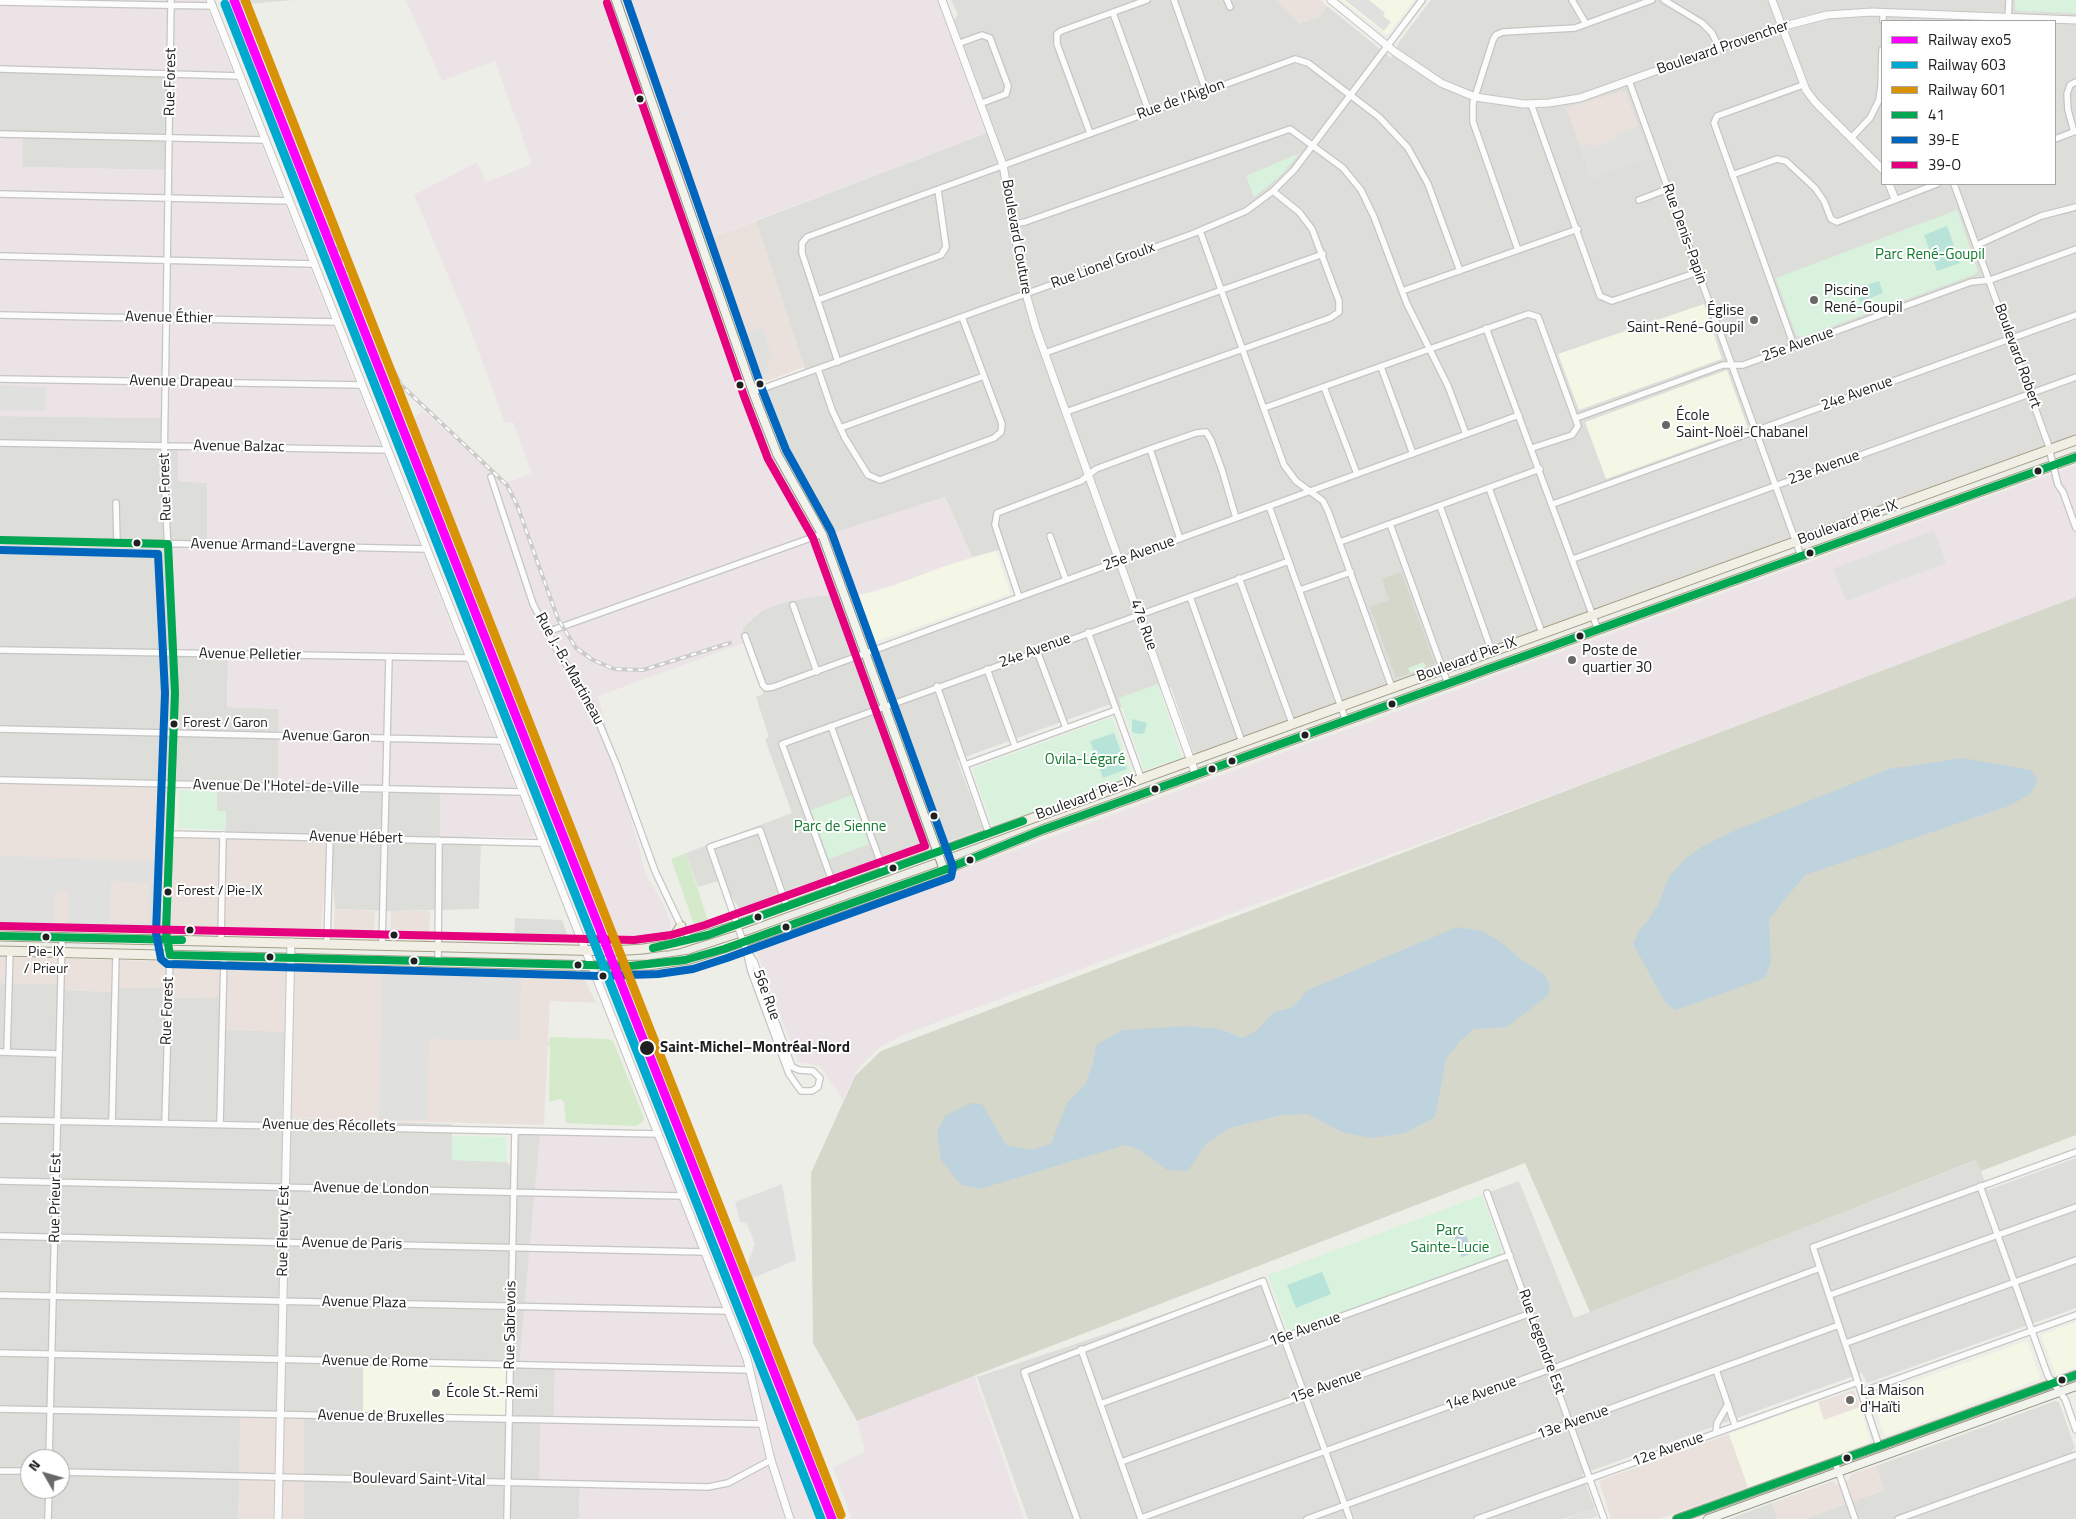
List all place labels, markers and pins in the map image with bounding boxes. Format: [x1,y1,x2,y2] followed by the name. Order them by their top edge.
[635,94,645,104] unlabelled marker
[1824,282,1903,317] place label: Piscine René-Goupil
[1808,294,1820,306] marker: Piscine René-Goupil
[1627,302,1744,337] place label: Église Saint-René-Goupil
[1748,314,1760,326] marker: Église Saint-René-Goupil
[755,379,765,389] unlabelled marker
[735,380,745,390] unlabelled marker
[1676,407,1808,442] place label: École Saint-Noël-Chabanel
[1660,419,1672,431] marker: École Saint-Noël-Chabanel
[2033,466,2043,476] unlabelled marker
[132,538,142,548] unlabelled marker
[1805,548,1815,558] unlabelled marker
[1575,631,1585,641] unlabelled marker
[1582,642,1652,677] place label: Poste de quartier 30
[1566,654,1578,666] marker: Poste de quartier 30
[1387,699,1397,709] unlabelled marker
[183,716,268,732] place label: Forest / Garon
[169,719,179,729] marker: Forest / Garon
[1300,730,1310,740] unlabelled marker
[1227,756,1237,766] unlabelled marker
[1207,764,1217,774] unlabelled marker
[1150,784,1160,794] unlabelled marker
[929,811,939,821] unlabelled marker
[965,855,975,865] unlabelled marker
[888,863,898,873] unlabelled marker
[177,884,262,900] place label: Forest / Pie-IX
[163,887,173,897] marker: Forest / Pie-IX
[753,912,763,922] unlabelled marker
[781,922,791,932] unlabelled marker
[185,925,195,935] unlabelled marker
[389,930,399,940] unlabelled marker
[41,932,51,942] marker: Pie-IX / Prieur
[24,945,68,978] place label: Pie-IX / Prieur
[265,952,275,962] unlabelled marker
[409,956,419,966] unlabelled marker
[573,960,583,970] unlabelled marker
[598,971,608,981] unlabelled marker
[638,1039,656,1057] marker: Saint-Michel–Montréal-Nord
[660,1039,850,1057] place label: Saint-Michel–Montréal-Nord
[2057,1375,2067,1385] unlabelled marker
[1860,1382,1924,1417] place label: La Maison d'Haïti
[446,1384,538,1402] place label: École St.-Remi
[430,1387,442,1399] marker: École St.-Remi
[1844,1394,1856,1406] marker: La Maison d'Haïti
[1842,1453,1852,1463] unlabelled marker

